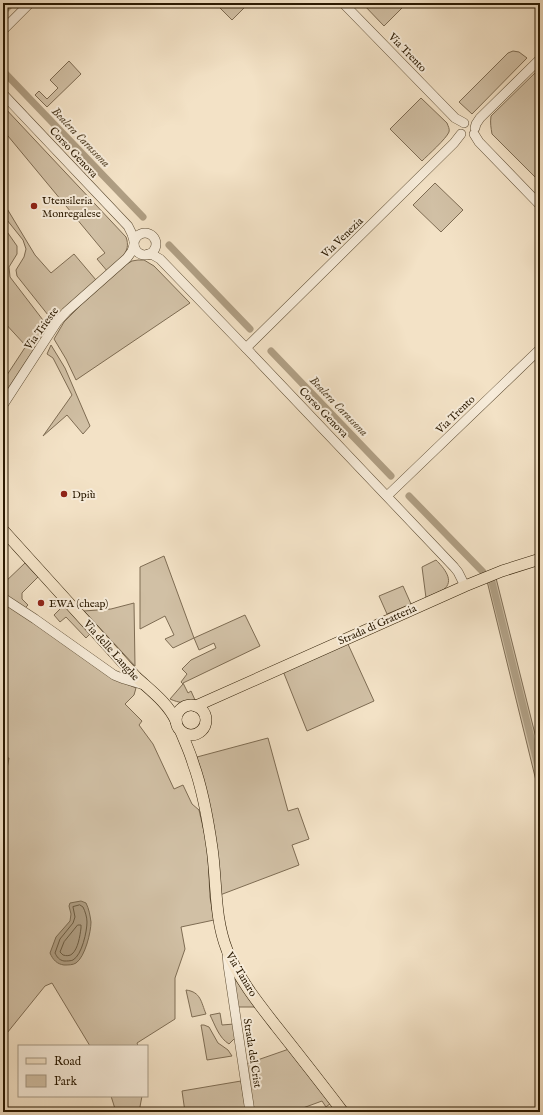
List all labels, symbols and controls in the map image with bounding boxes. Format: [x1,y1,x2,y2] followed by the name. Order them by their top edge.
[385,29,429,75] street label: Via Trento
[48,104,113,171] water label: Bealera Carassona
[46,124,101,181] street label: Corso Genova
[42,194,101,221] place label: Utensileria Monregalese
[29,201,39,211] marker: Utensileria Monregalese
[318,214,367,262] street label: Via Venezia
[21,305,62,353] street label: Via Trieste
[306,373,371,440] water label: Bealera Carassona
[296,384,351,441] street label: Corso Genova
[432,393,478,437] street label: Via Trento
[72,488,96,502] place label: Dpiù
[59,489,69,499] marker: Dpiù
[49,597,108,611] place label: EWA (cheap)
[36,598,46,608] marker: EWA (cheap)
[336,601,419,648] street label: Strada di Gratteria
[80,617,142,684] street label: Via delle Langhe
[222,949,260,1000] street label: Via Tanaro
[240,1017,264,1089] street label: Strada del Crist
[18,1045,148,1097] legend
[54,1054,82,1069] text: Road
[54,1074,77,1089] text: Park

